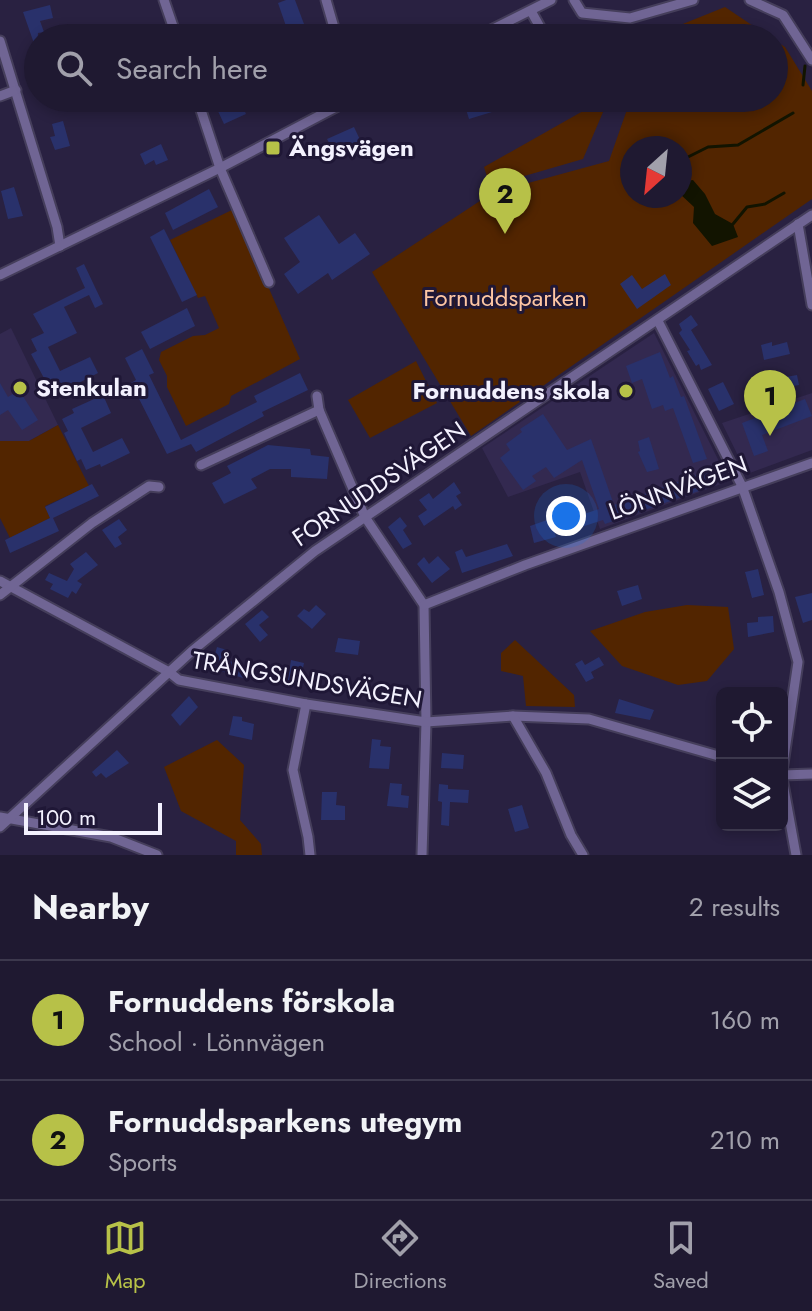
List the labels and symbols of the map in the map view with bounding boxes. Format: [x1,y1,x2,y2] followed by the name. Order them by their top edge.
[288,130,414,165] place label: Ängsvägen
[620,136,692,208] north arrow
[264,139,282,157] marker: Ängsvägen
[479,168,531,234] pin: 2
[423,280,587,315] park label: Fornuddsparken
[36,370,147,405] place label: Stenkulan
[744,370,796,436] pin: 1
[413,373,610,408] place label: Fornuddens skola
[11,379,29,397] marker: Stenkulan
[617,382,635,400] marker: Fornuddens skola
[285,412,473,555] street label: FORNUDDSVÄGEN
[604,446,752,529] street label: LÖNNVÄGEN
[546,496,586,536] your location
[189,642,425,717] street label: TRÅNGSUNDSVÄGEN
[24,799,162,835] scale bar

